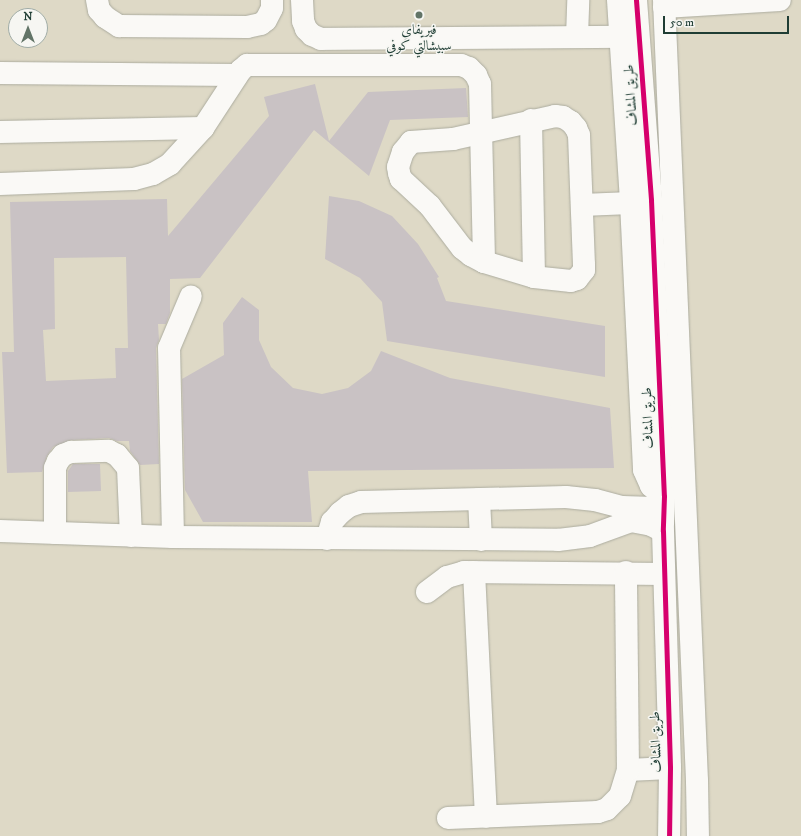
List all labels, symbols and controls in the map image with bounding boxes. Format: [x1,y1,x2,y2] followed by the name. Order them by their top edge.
[8,8,48,48] north arrow
[665,8,791,34] scale bar
[23,10,33,24] text: N
[414,10,424,20] marker: فيريفاي سبيشالتي كوفي
[670,15,694,30] text: 50 m
[386,22,452,54] place label: فيريفاي سبيشالتي كوفي
[620,64,642,126] street label: طريق المشاف
[639,387,657,449] street label: طريق المشاف
[647,711,665,773] street label: طريق المشاف

